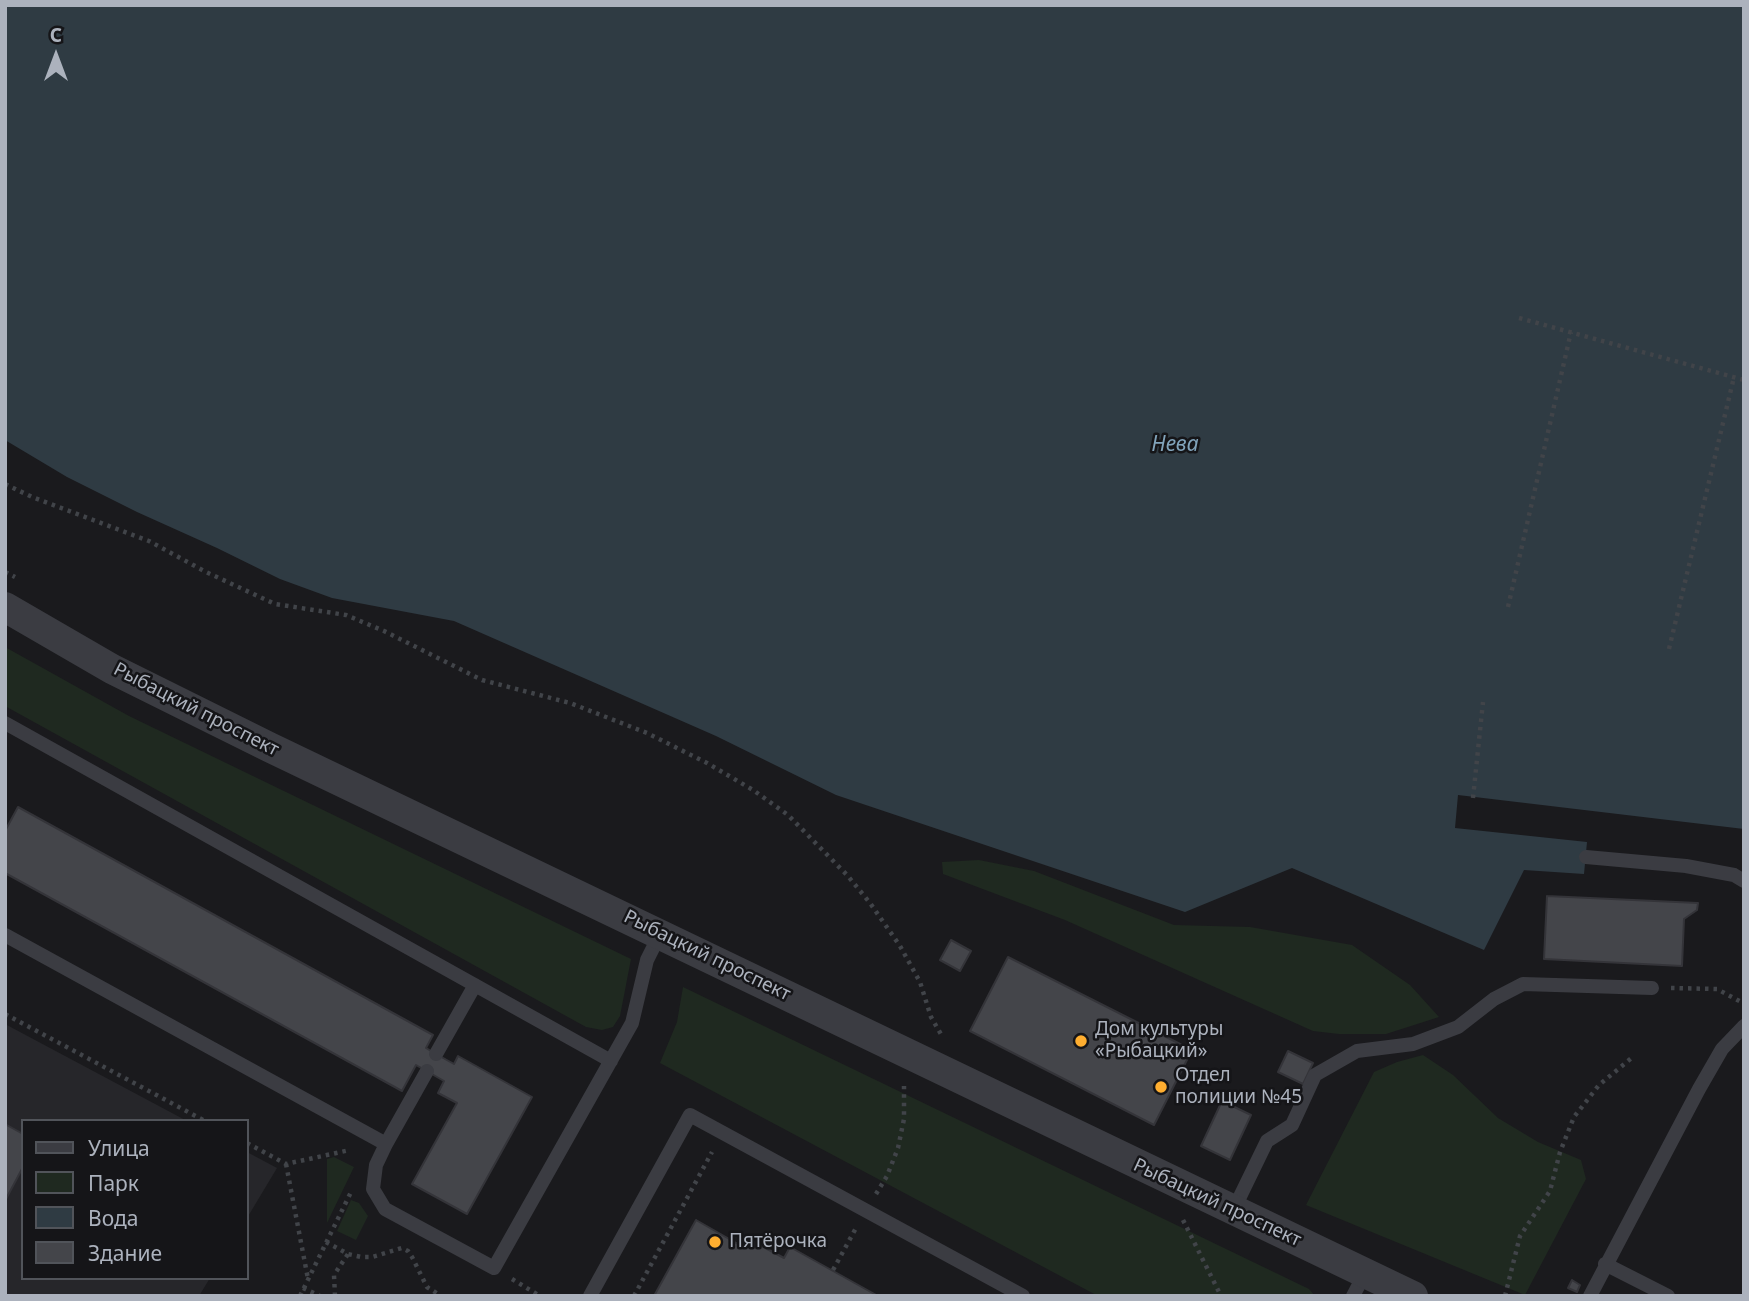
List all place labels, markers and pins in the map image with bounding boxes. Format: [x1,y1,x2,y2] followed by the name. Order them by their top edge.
[1095,1019,1223,1063] place label: Дом культуры «Рыбацкий»
[1073,1033,1089,1049] marker: Дом культуры «Рыбацкий»
[1175,1065,1302,1109] place label: Отдел полиции №45
[1153,1079,1169,1095] marker: Отдел полиции №45
[729,1231,827,1253] place label: Пятёрочка
[707,1234,723,1250] marker: Пятёрочка

